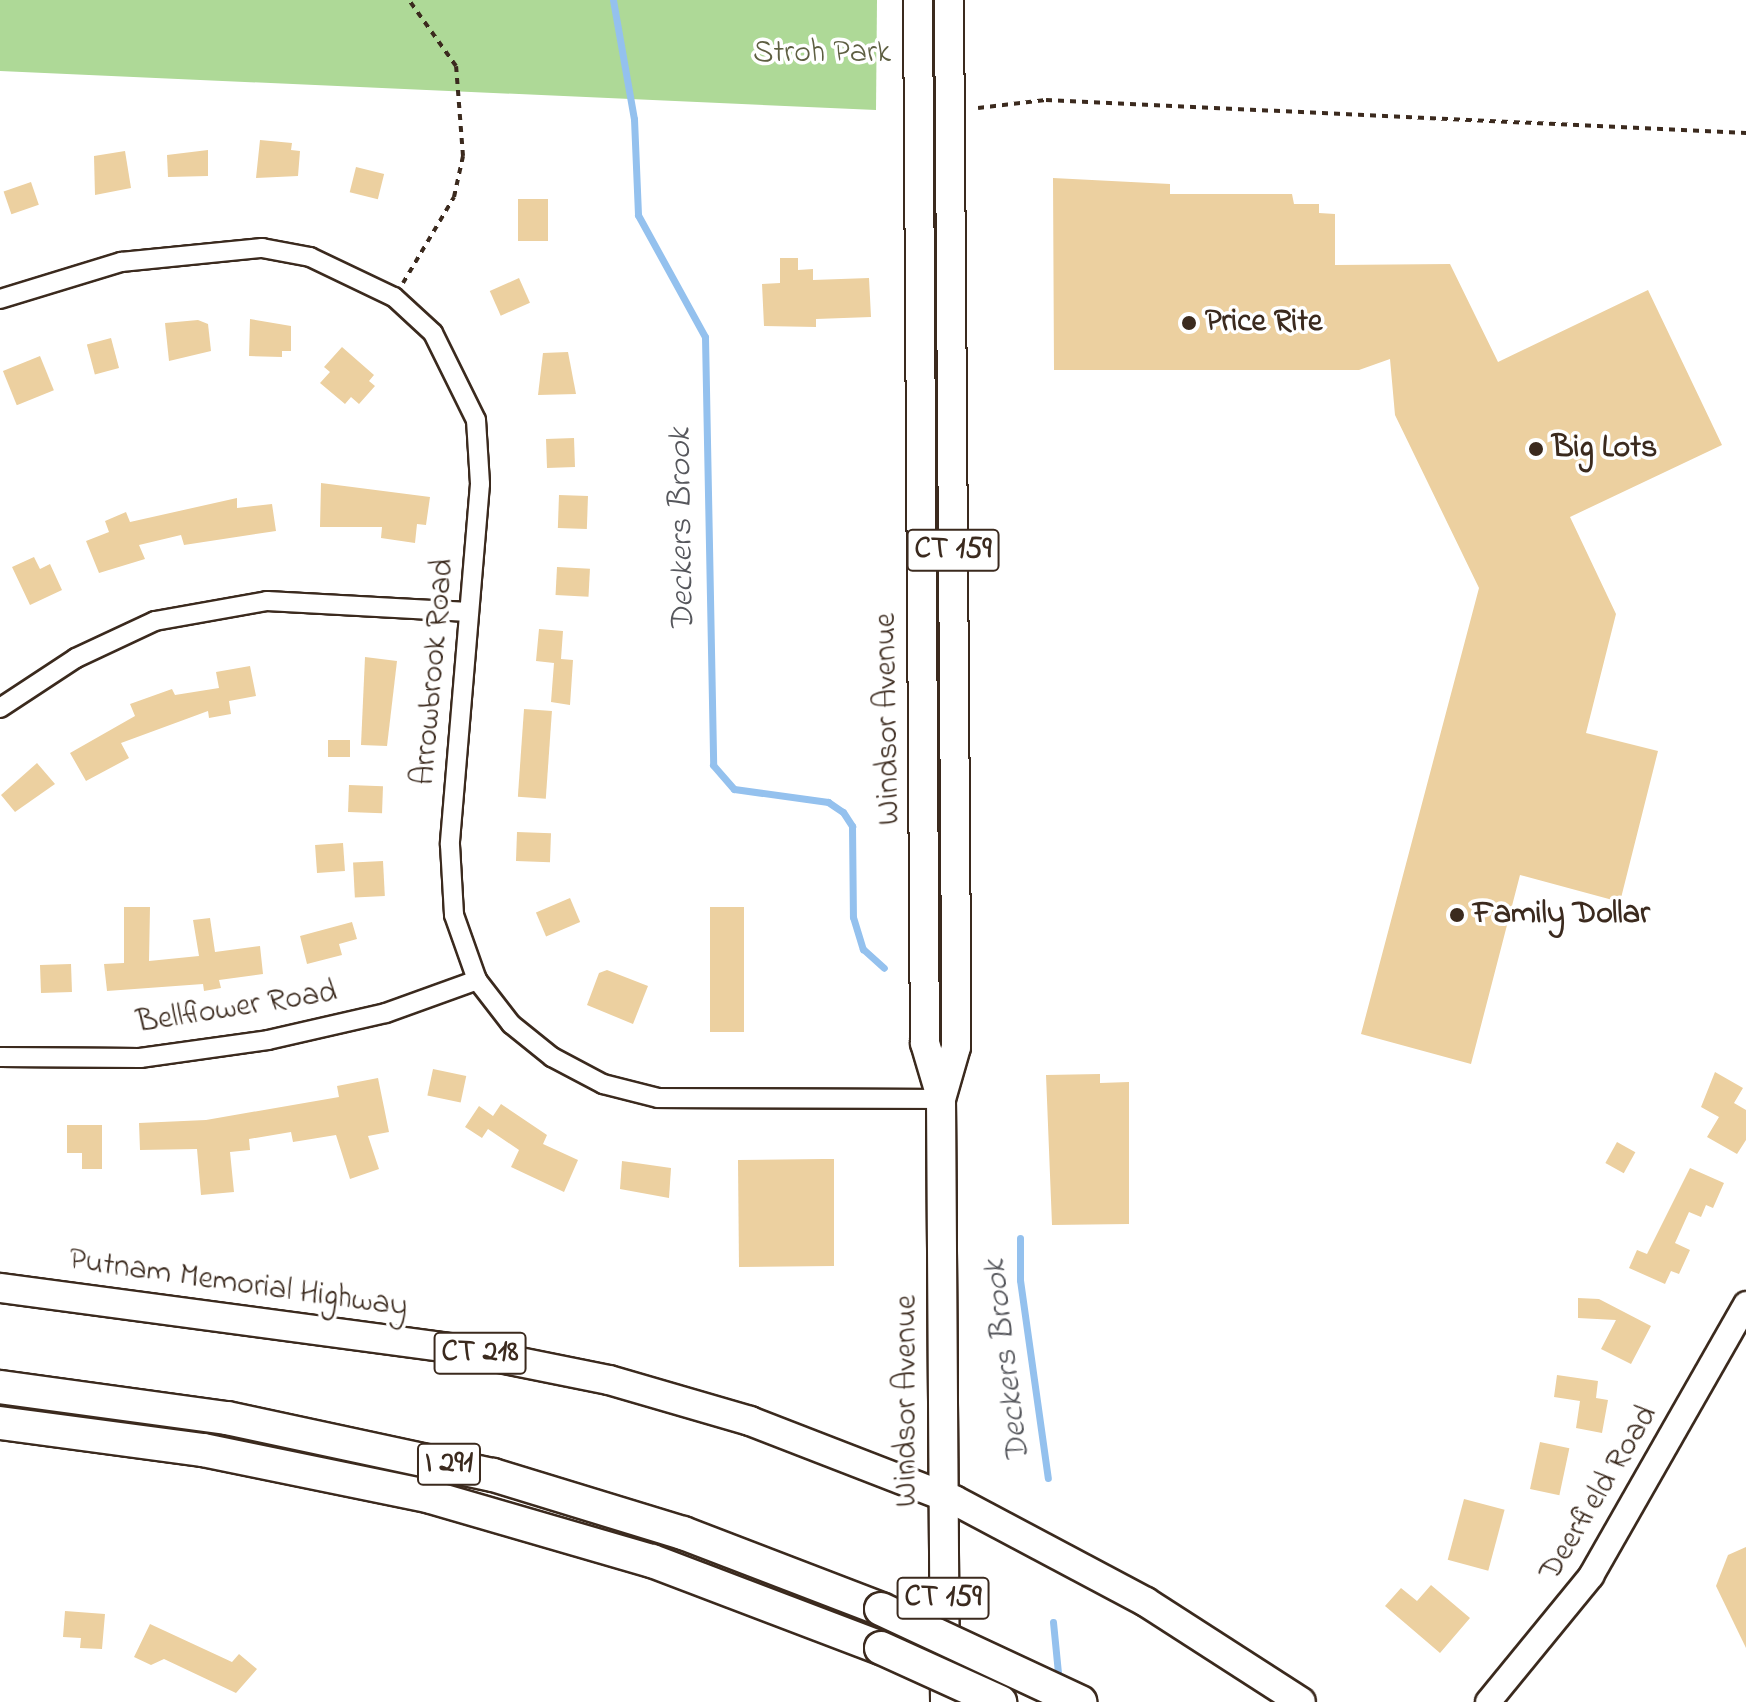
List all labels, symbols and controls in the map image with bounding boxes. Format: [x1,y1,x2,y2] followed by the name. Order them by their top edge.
[753,35,891,73] park label: Stroh Park
[1205,304,1322,342] place label: Price Rite
[1180,314,1198,332] marker: Price Rite
[661,427,705,633] water label: Deckers Brook
[1552,430,1657,468] place label: Big Lots
[1527,440,1545,458] marker: Big Lots
[905,524,1001,576] road number: CT 159
[406,557,464,787] street label: Arrowbrook Road
[868,612,910,826] street label: Windsor Avenue
[1473,896,1650,934] place label: Family Dollar
[1448,906,1466,924] marker: Family Dollar
[134,974,340,1044] street label: Bellflower Road
[66,1242,410,1328] street label: Putnam Memorial Highway
[975,1257,1041,1465] water label: Deckers Brook
[889,1295,927,1507] street label: Windsor Avenue
[432,1327,528,1379] road number: CT 218
[1533,1399,1667,1589] street label: Deerfield Road
[415,1438,483,1490] road number: I 291
[895,1572,991,1624] road number: CT 159

